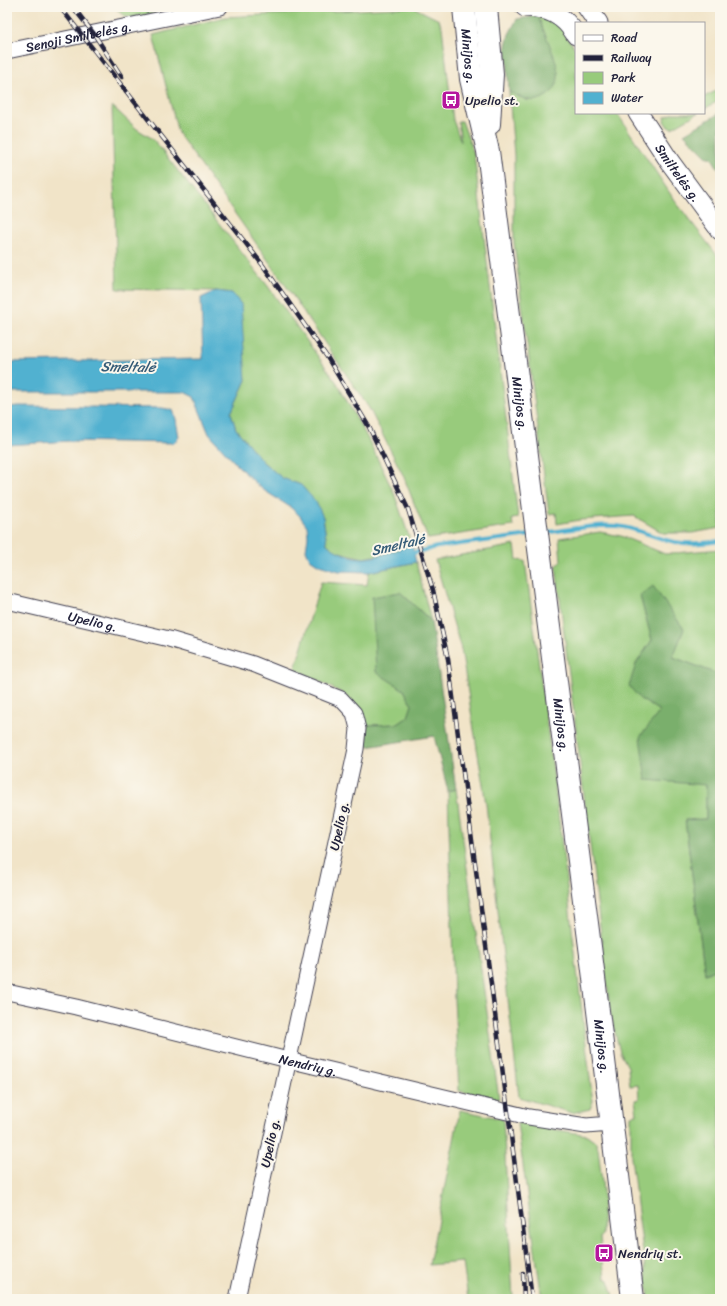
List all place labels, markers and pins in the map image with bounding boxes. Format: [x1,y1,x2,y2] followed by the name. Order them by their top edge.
[440,89,462,111] bus stop icon: Upelio st.
[465,89,519,112] place label: Upelio st.
[593,1242,615,1264] bus stop icon: Nendrių st.
[618,1242,682,1265] place label: Nendrių st.

